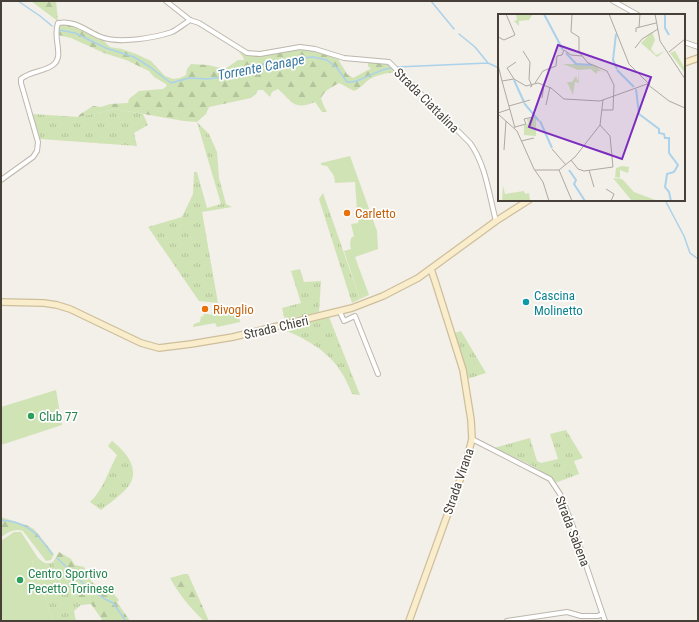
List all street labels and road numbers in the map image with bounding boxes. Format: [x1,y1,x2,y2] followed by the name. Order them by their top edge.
[391,65,462,136] street label: Strada Ciattalina
[242,313,310,342] street label: Strada Chieri
[440,446,477,516] street label: Strada Virana
[552,494,593,568] street label: Strada Sabena

